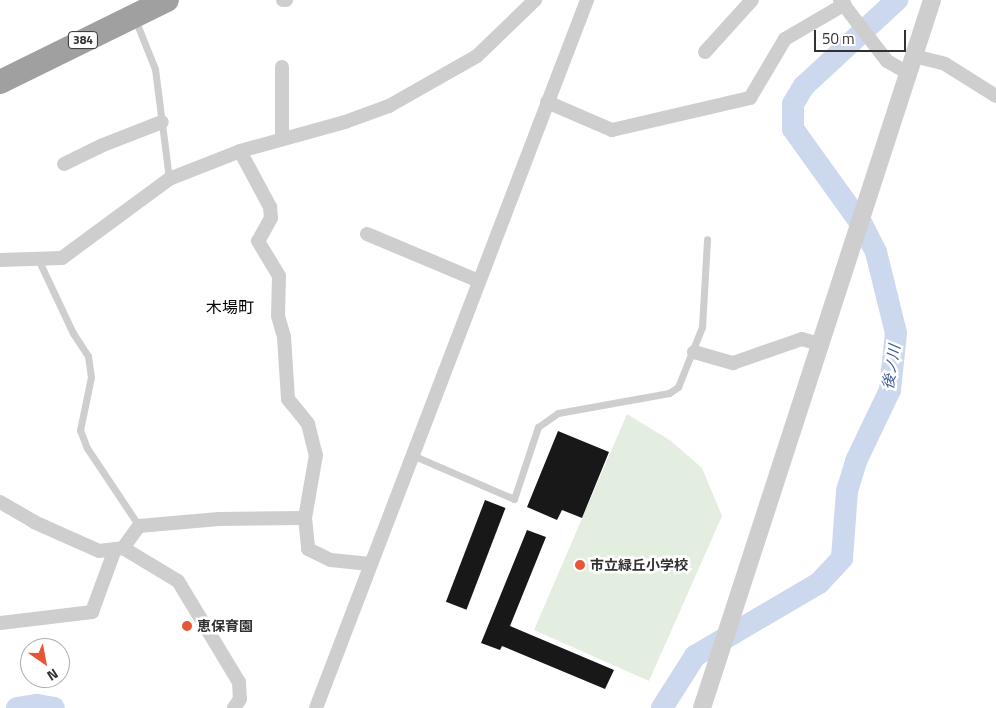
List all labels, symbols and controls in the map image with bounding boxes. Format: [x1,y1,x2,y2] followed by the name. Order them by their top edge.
[816,20,908,52] scale bar
[822,27,855,50] text: 50 m
[67,30,99,50] road number: 384
[206,297,254,317] district label: 木場町
[879,343,903,391] water label: 後ノ川
[590,557,688,573] place label: 市立緑丘小学校
[574,559,586,571] marker: 市立緑丘小学校
[197,618,253,634] place label: 恵保育園
[181,620,193,632] marker: 恵保育園
[20,638,70,688] north arrow
[43,664,63,687] text: N

